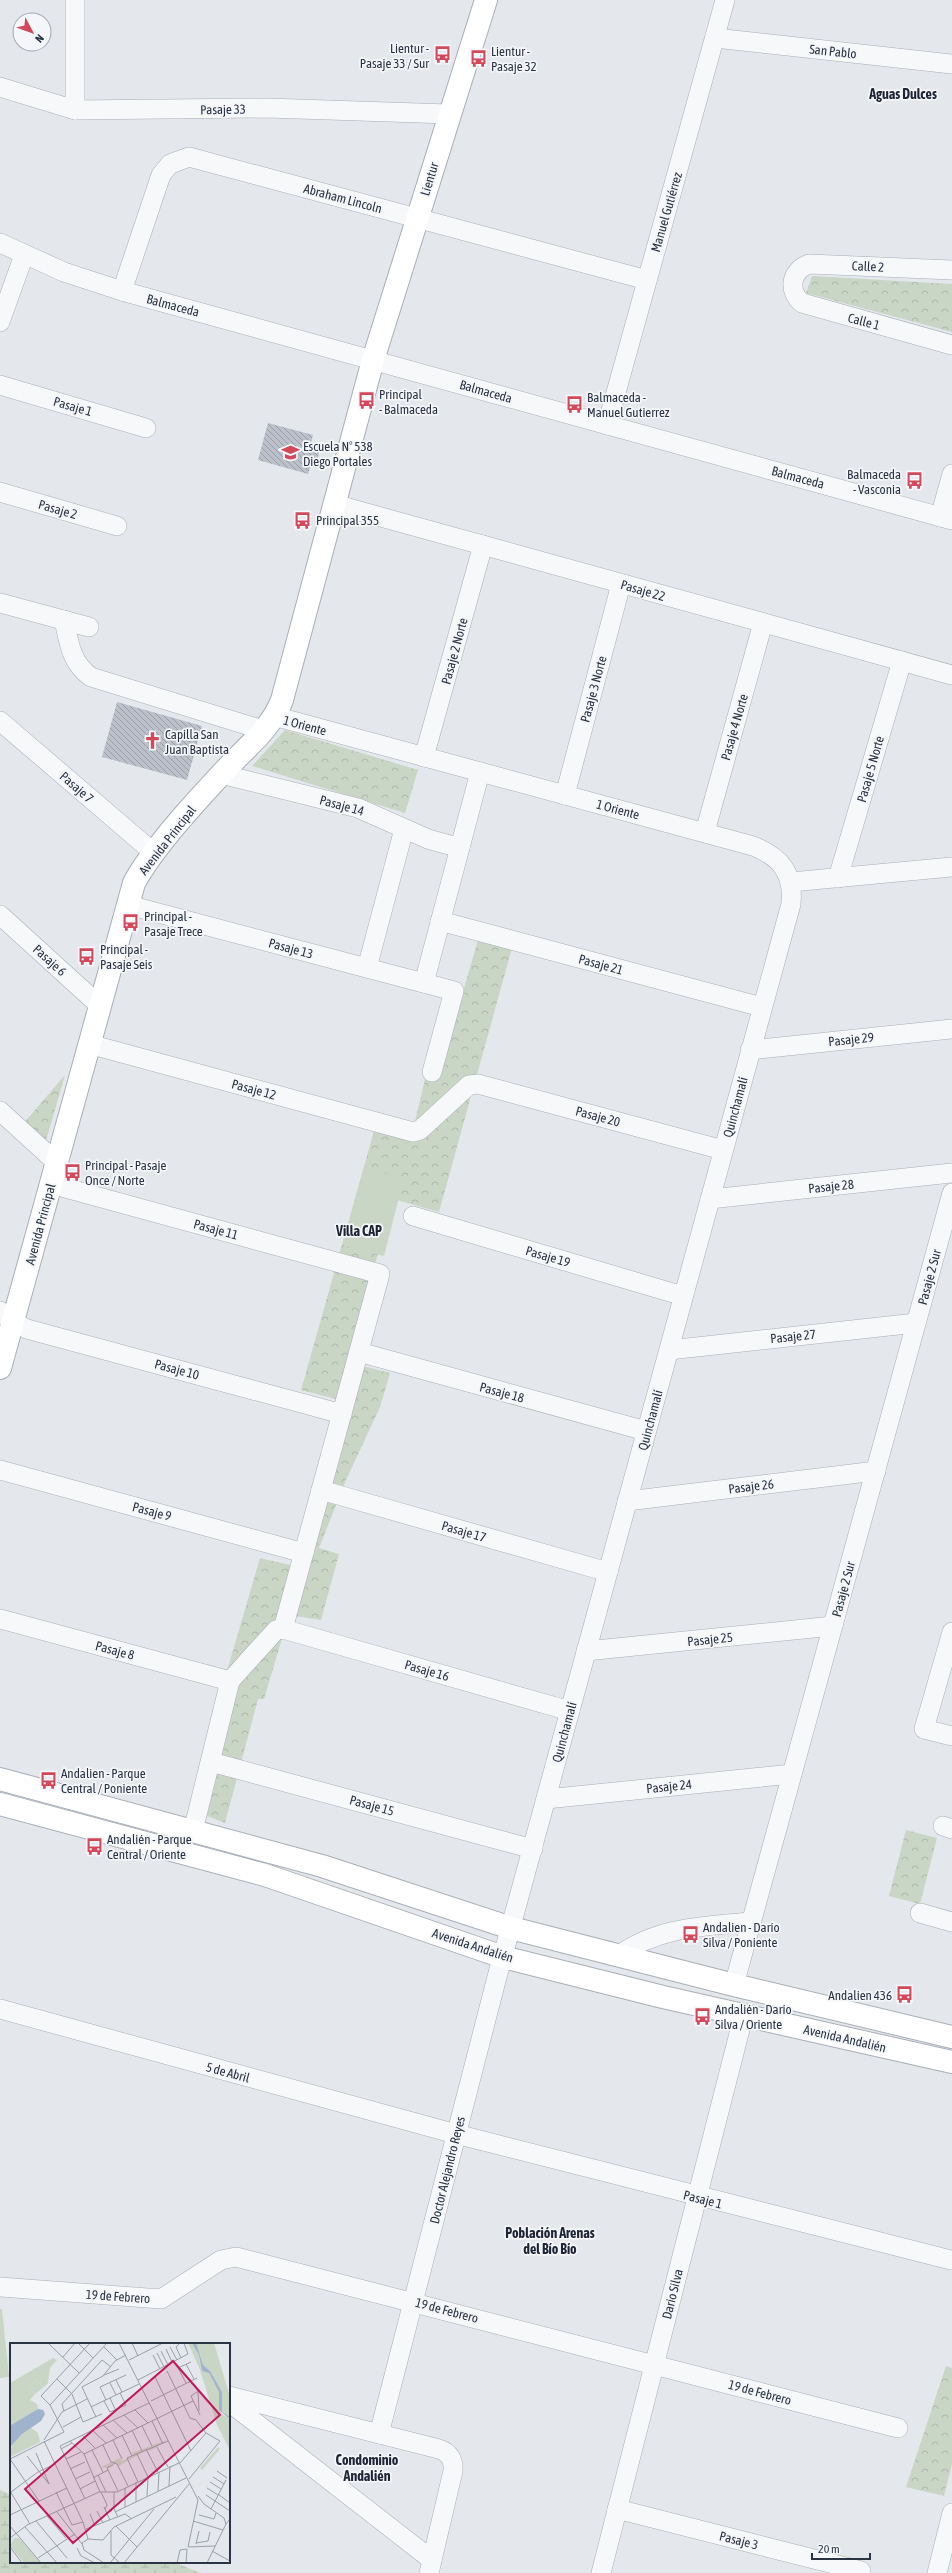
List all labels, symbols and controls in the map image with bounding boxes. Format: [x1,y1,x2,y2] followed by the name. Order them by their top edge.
[12,12,52,52] north arrow
[33,32,46,45] text: N
[360,41,429,71] place label: Lientur - Pasaje 33 / Sur
[809,42,857,61] street label: San Pablo
[491,44,537,74] place label: Lientur - Pasaje 32
[432,45,452,65] bus stop icon: Lientur - Pasaje 33 / Sur
[468,48,488,68] bus stop icon: Lientur - Pasaje 32
[868,86,937,102] district label: Aguas Dulces
[200,102,246,117] street label: Pasaje 33
[417,161,442,198] street label: Lientur
[648,170,685,254] street label: Manuel Gutiérrez
[302,181,384,216] street label: Abraham Lincoln
[851,258,885,275] street label: Calle 2
[145,291,201,320] street label: Balmaceda
[846,310,881,333] street label: Calle 1
[458,377,514,406] street label: Balmaceda
[379,387,438,417] place label: Principal - Balmaceda
[587,390,670,420] place label: Balmaceda - Manuel Gutierrez
[356,391,376,411] bus stop icon: Principal - Balmaceda
[52,394,94,419] street label: Pasaje 1
[564,394,584,414] bus stop icon: Balmaceda - Manuel Gutierrez
[303,439,373,469] place label: Escuela Nº 538 Diego Portales
[280,443,300,463] school or university icon: Escuela Nº 538 Diego Portales
[770,463,826,492] street label: Balmaceda
[847,467,901,497] place label: Balmaceda - Vasconia
[904,471,924,491] bus stop icon: Balmaceda - Vasconia
[37,497,79,522] street label: Pasaje 2
[293,510,313,530] bus stop icon: Principal 355
[316,513,379,528] place label: Principal 355
[619,577,667,604] street label: Pasaje 22
[438,616,471,686] street label: Pasaje 2 Norte
[577,654,610,724] street label: Pasaje 3 Norte
[718,692,751,762] street label: Pasaje 4 Norte
[282,713,328,738] street label: 1 Oriente
[165,727,229,757] place label: Capilla San Juan Baptista
[142,731,162,751] church icon: Capilla San Juan Baptista
[854,734,887,804] street label: Pasaje 5 Norte
[57,769,97,806] street label: Pasaje 7
[318,792,366,819] street label: Pasaje 14
[595,797,641,822] street label: 1 Oriente
[136,802,199,878] street label: Avenida Principal
[144,909,203,939] place label: Principal - Pasaje Trece
[121,913,141,933] bus stop icon: Principal - Pasaje Trece
[267,935,315,962] street label: Pasaje 13
[30,942,69,979] street label: Pasaje 6
[100,942,153,972] place label: Principal - Pasaje Seis
[77,946,97,966] bus stop icon: Principal - Pasaje Seis
[577,951,625,978] street label: Pasaje 21
[828,1030,875,1049] street label: Pasaje 29
[720,1075,751,1139] street label: Quinchamalí
[230,1076,278,1103] street label: Pasaje 12
[574,1103,622,1130] street label: Pasaje 20
[85,1158,167,1188] place label: Principal - Pasaje Once / Norte
[62,1162,82,1182] bus stop icon: Principal - Pasaje Once / Norte
[808,1177,855,1196] street label: Pasaje 28
[22,1181,59,1267] street label: Avenida Principal
[192,1216,240,1243] street label: Pasaje 11
[335,1223,382,1239] district label: Villa CAP
[524,1243,572,1270] street label: Pasaje 19
[915,1248,944,1307] street label: Pasaje 2 Sur
[770,1327,817,1346] street label: Pasaje 27
[153,1356,201,1383] street label: Pasaje 10
[478,1379,526,1406] street label: Pasaje 18
[635,1388,666,1452] street label: Quinchamalí
[727,1476,775,1497] street label: Pasaje 26
[131,1499,173,1524] street label: Pasaje 9
[440,1518,488,1545] street label: Pasaje 17
[829,1560,858,1619] street label: Pasaje 2 Sur
[687,1630,734,1649] street label: Pasaje 25
[94,1638,136,1663] street label: Pasaje 8
[403,1657,451,1684] street label: Pasaje 16
[549,1700,580,1764] street label: Quinchamalí
[61,1766,147,1796] place label: Andalien - Parque Central / Poniente
[38,1770,58,1790] bus stop icon: Andalien - Parque Central / Poniente
[646,1777,693,1796] street label: Pasaje 24
[348,1792,396,1819] street label: Pasaje 15
[107,1832,192,1862] place label: Andalién - Parque Central / Oriente
[84,1836,104,1856] bus stop icon: Andalién - Parque Central / Oriente
[703,1920,780,1950] place label: Andalien - Darío Silva / Poniente
[680,1924,700,1944] bus stop icon: Andalien - Darío Silva / Poniente
[430,1925,515,1966] street label: Avenida Andalién
[895,1985,915,2005] bus stop icon: Andalien 436
[828,1988,892,2003] place label: Andalien 436
[715,2002,792,2032] place label: Andalién - Darío Silva / Oriente
[692,2006,712,2026] bus stop icon: Andalién - Darío Silva / Oriente
[802,2022,888,2055] street label: Avenida Andalién
[204,2059,252,2086] street label: 5 de Abril
[427,2114,468,2225] street label: Doctor Alejandro Reyes
[682,2187,724,2212] street label: Pasaje 1
[505,2225,595,2257] district label: Población Arenas del Bío Bío
[659,2268,686,2321] street label: Dario Silva
[85,2287,151,2306] street label: 19 de Febrero
[414,2295,480,2326] street label: 19 de Febrero
[10,2343,230,2563] inset map
[727,2377,793,2408] street label: 19 de Febrero
[336,2452,399,2484] district label: Condominio Andalién
[718,2528,760,2553] street label: Pasaje 3
[812,2535,870,2561] scale bar
[818,2542,840,2556] text: 20 m

